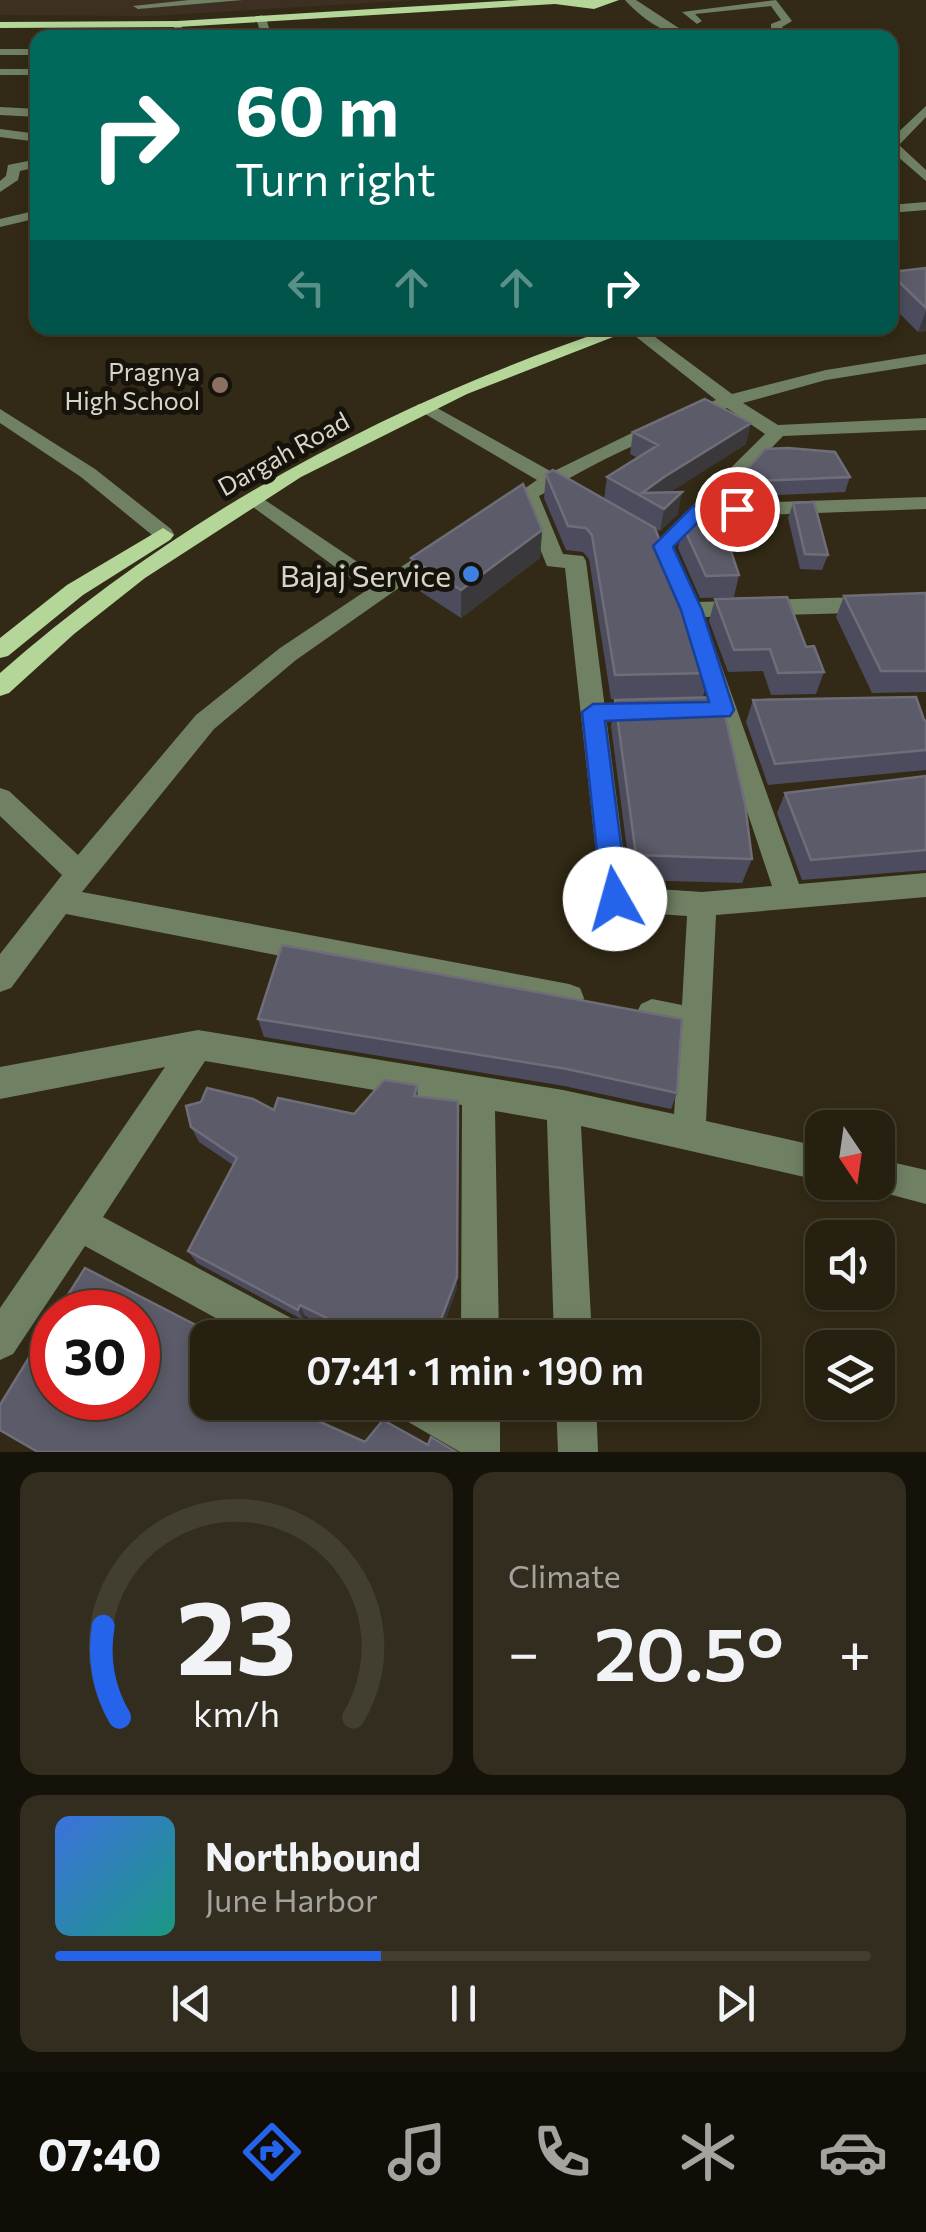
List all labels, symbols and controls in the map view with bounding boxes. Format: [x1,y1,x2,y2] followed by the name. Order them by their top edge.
[235,65,399,150] text: 60 m
[70,70,200,200] icon: right
[235,150,436,205] text: Turn right
[279,260,334,315] icon: left
[384,260,439,315] icon: ahead
[489,260,544,315] icon: ahead
[594,260,649,315] icon: right
[65,356,200,415] place label: Pragnya High School
[209,374,231,396] marker: Pragnya High School
[212,405,354,501] street label: Dargah Road
[695,467,780,552] pin
[710,482,765,537] icon: arrive
[280,556,451,593] place label: Bajaj Service
[460,563,482,585] marker: Bajaj Service
[563,847,667,951] position arrow
[805,1110,895,1200] north arrow
[805,1110,895,1420] map controls
[805,1220,895,1310] button: sound
[30,1290,160,1420] speed limit sign: 30
[805,1330,895,1420] button: layers
[306,1346,644,1393] text: 07:41 · 1 min · 190 m
[508,1555,621,1595] text: Climate
[177,1569,296,1696] text: 23
[594,1605,784,1696] text: 20.5°
[508,1617,539,1684] text: −
[839,1617,871,1684] text: +
[193,1691,280,1734] text: km/h
[205,1832,421,1879] text: Northbound
[205,1879,378,1919] text: June Harbor
[164,1976,219,2031] icon: previous
[436,1976,491,2031] icon: pause
[708,1976,763,2031] icon: next
[237,2117,307,2187] icon: directions
[382,2117,452,2187] icon: music
[527,2117,597,2187] icon: phone
[673,2117,743,2187] icon: climate
[818,2117,888,2187] icon: car
[38,2125,161,2180] text: 07:40

